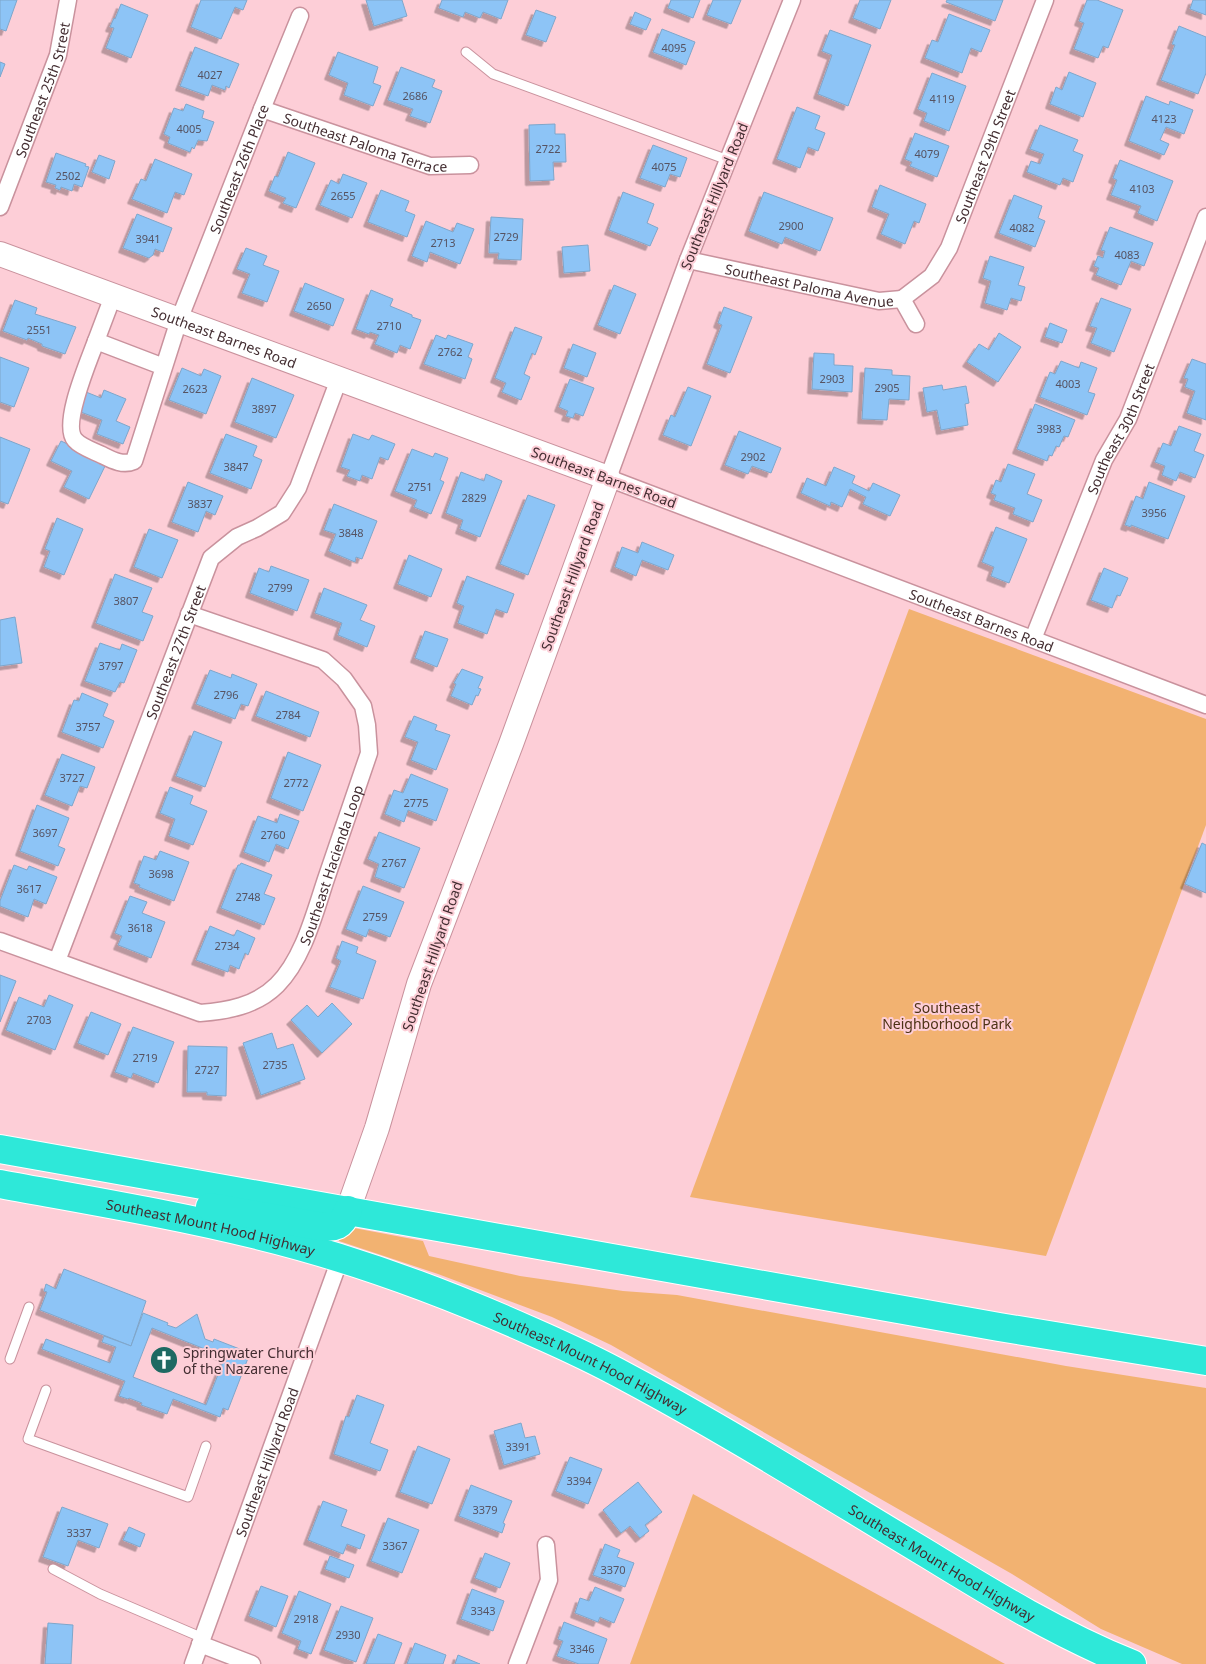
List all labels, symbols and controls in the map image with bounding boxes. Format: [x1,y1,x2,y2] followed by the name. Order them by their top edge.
[10,20,73,160] street label: Southeast 25th Street
[661,40,687,55] house number: 4095
[197,67,223,82] house number: 4027
[950,86,1019,226] street label: Southeast 29th Street
[402,88,428,103] house number: 2686
[929,91,955,106] house number: 4119
[204,101,273,236] street label: Southeast 26th Place
[281,108,448,176] street label: Southeast Paloma Terrace
[1151,111,1177,126] house number: 4123
[676,120,752,272] street label: Southeast Hillyard Road
[176,121,202,136] house number: 4005
[535,141,561,156] house number: 2722
[914,146,940,161] house number: 4079
[651,159,677,174] house number: 4075
[55,168,81,183] house number: 2502
[1129,181,1155,196] house number: 4103
[330,188,356,203] house number: 2655
[778,218,804,233] house number: 2900
[1009,220,1035,235] house number: 4082
[493,229,519,244] house number: 2729
[135,231,161,246] house number: 3941
[430,235,456,250] house number: 2713
[1114,247,1140,262] house number: 4083
[723,259,895,311] street label: Southeast Paloma Avenue
[306,298,332,313] house number: 2650
[149,301,299,372] street label: Southeast Barnes Road
[376,318,402,333] house number: 2710
[26,322,52,337] house number: 2551
[437,344,463,359] house number: 2762
[1082,360,1158,497] street label: Southeast 30th Street
[819,371,845,386] house number: 2903
[1055,376,1081,391] house number: 4003
[874,380,900,395] house number: 2905
[182,381,208,396] house number: 2623
[251,401,277,416] house number: 3897
[1036,421,1062,436] house number: 3983
[529,442,679,512] street label: Southeast Barnes Road
[740,449,766,464] house number: 2902
[223,459,249,474] house number: 3847
[407,479,433,494] house number: 2751
[461,490,487,505] house number: 2829
[187,496,213,511] house number: 3837
[536,499,608,653] street label: Southeast Hillyard Road
[1141,505,1167,520] house number: 3956
[338,525,364,540] house number: 3848
[267,580,293,595] house number: 2799
[141,582,209,722] street label: Southeast 27th Street
[907,584,1057,656] street label: Southeast Barnes Road
[113,593,139,608] house number: 3807
[98,658,124,673] house number: 3797
[213,687,239,702] house number: 2796
[275,707,301,722] house number: 2784
[75,719,101,734] house number: 3757
[59,770,85,785] house number: 3727
[283,775,309,790] house number: 2772
[294,782,367,948] street label: Southeast Hacienda Loop
[403,795,429,810] house number: 2775
[32,825,58,840] house number: 3697
[260,827,286,842] house number: 2760
[381,855,407,870] house number: 2767
[148,866,174,881] house number: 3698
[397,879,467,1033] street label: Southeast Hillyard Road
[16,881,42,896] house number: 3617
[235,889,261,904] house number: 2748
[362,909,388,924] house number: 2759
[127,920,153,935] house number: 3618
[214,938,240,953] house number: 2734
[882,998,1012,1033] park label: Southeast Neighborhood Park
[26,1012,52,1027] house number: 2703
[132,1050,158,1065] house number: 2719
[262,1057,288,1072] house number: 2735
[194,1062,220,1077] house number: 2727
[105,1194,318,1260] street label: Southeast Mount Hood Highway
[491,1306,692,1419] street label: Southeast Mount Hood Highway
[183,1343,314,1378] place label: Springwater Church of the Nazarene
[149,1345,179,1375] church icon: Springwater Church of the Nazarene
[231,1385,302,1539] street label: Southeast Hillyard Road
[505,1439,531,1454] house number: 3391
[566,1473,592,1488] house number: 3394
[846,1499,1039,1626] street label: Southeast Mount Hood Highway
[472,1502,498,1517] house number: 3379
[66,1525,92,1540] house number: 3337
[382,1538,408,1553] house number: 3367
[600,1562,626,1577] house number: 3370
[470,1603,496,1618] house number: 3343
[293,1611,319,1626] house number: 2918
[335,1627,361,1642] house number: 2930
[569,1641,595,1656] house number: 3346

